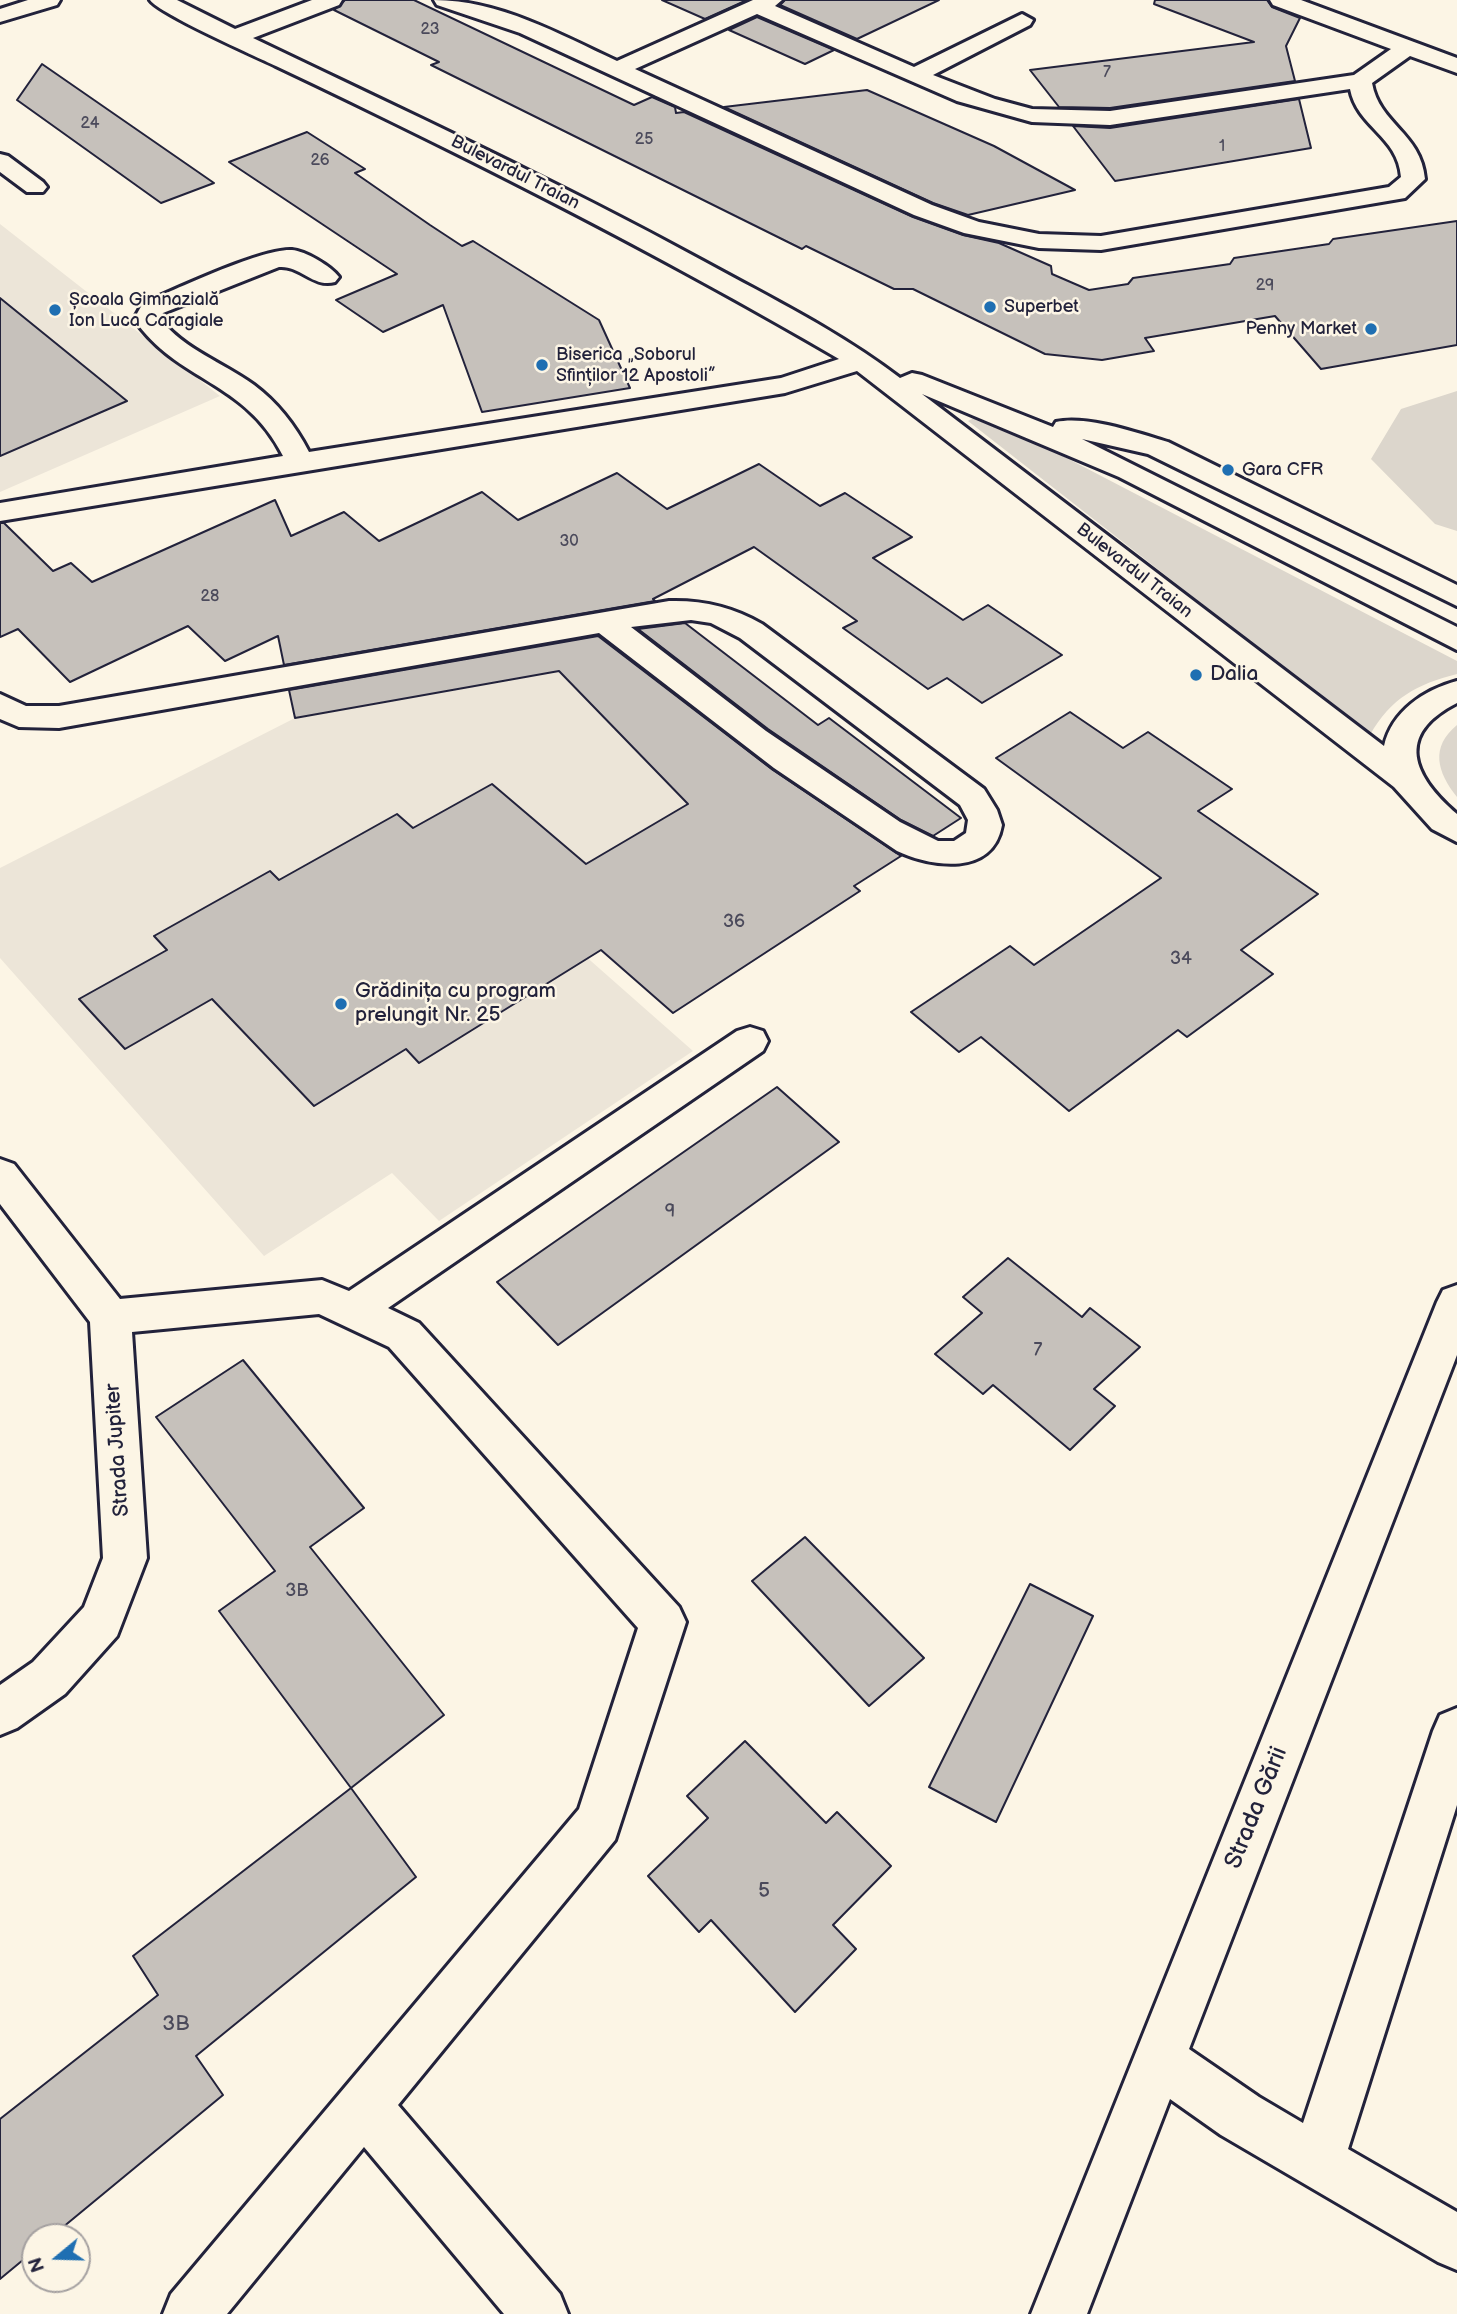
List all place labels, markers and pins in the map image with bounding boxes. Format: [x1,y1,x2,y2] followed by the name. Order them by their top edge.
[69,289,223,332] place label: Școala Gimnazială Ion Luca Caragiale
[1004,296,1079,318] place label: Superbet
[982,299,998,315] marker: Superbet
[47,302,63,318] marker: Școala Gimnazială Ion Luca Caragiale
[1245,318,1357,340] place label: Penny Market
[1363,321,1379,337] marker: Penny Market
[556,344,716,386] place label: Biserica „Soborul Sfinților 12 Apostoli”
[534,357,550,373] marker: Biserica „Soborul Sfinților 12 Apostoli”
[1242,459,1323,481] place label: Gara CFR
[1220,462,1236,478] marker: Gara CFR
[1210,662,1258,688] place label: Dalia
[1188,667,1204,683] marker: Dalia
[355,979,556,1029] place label: Grădinița cu program prelungit Nr. 25
[333,996,349,1012] marker: Grădinița cu program prelungit Nr. 25

